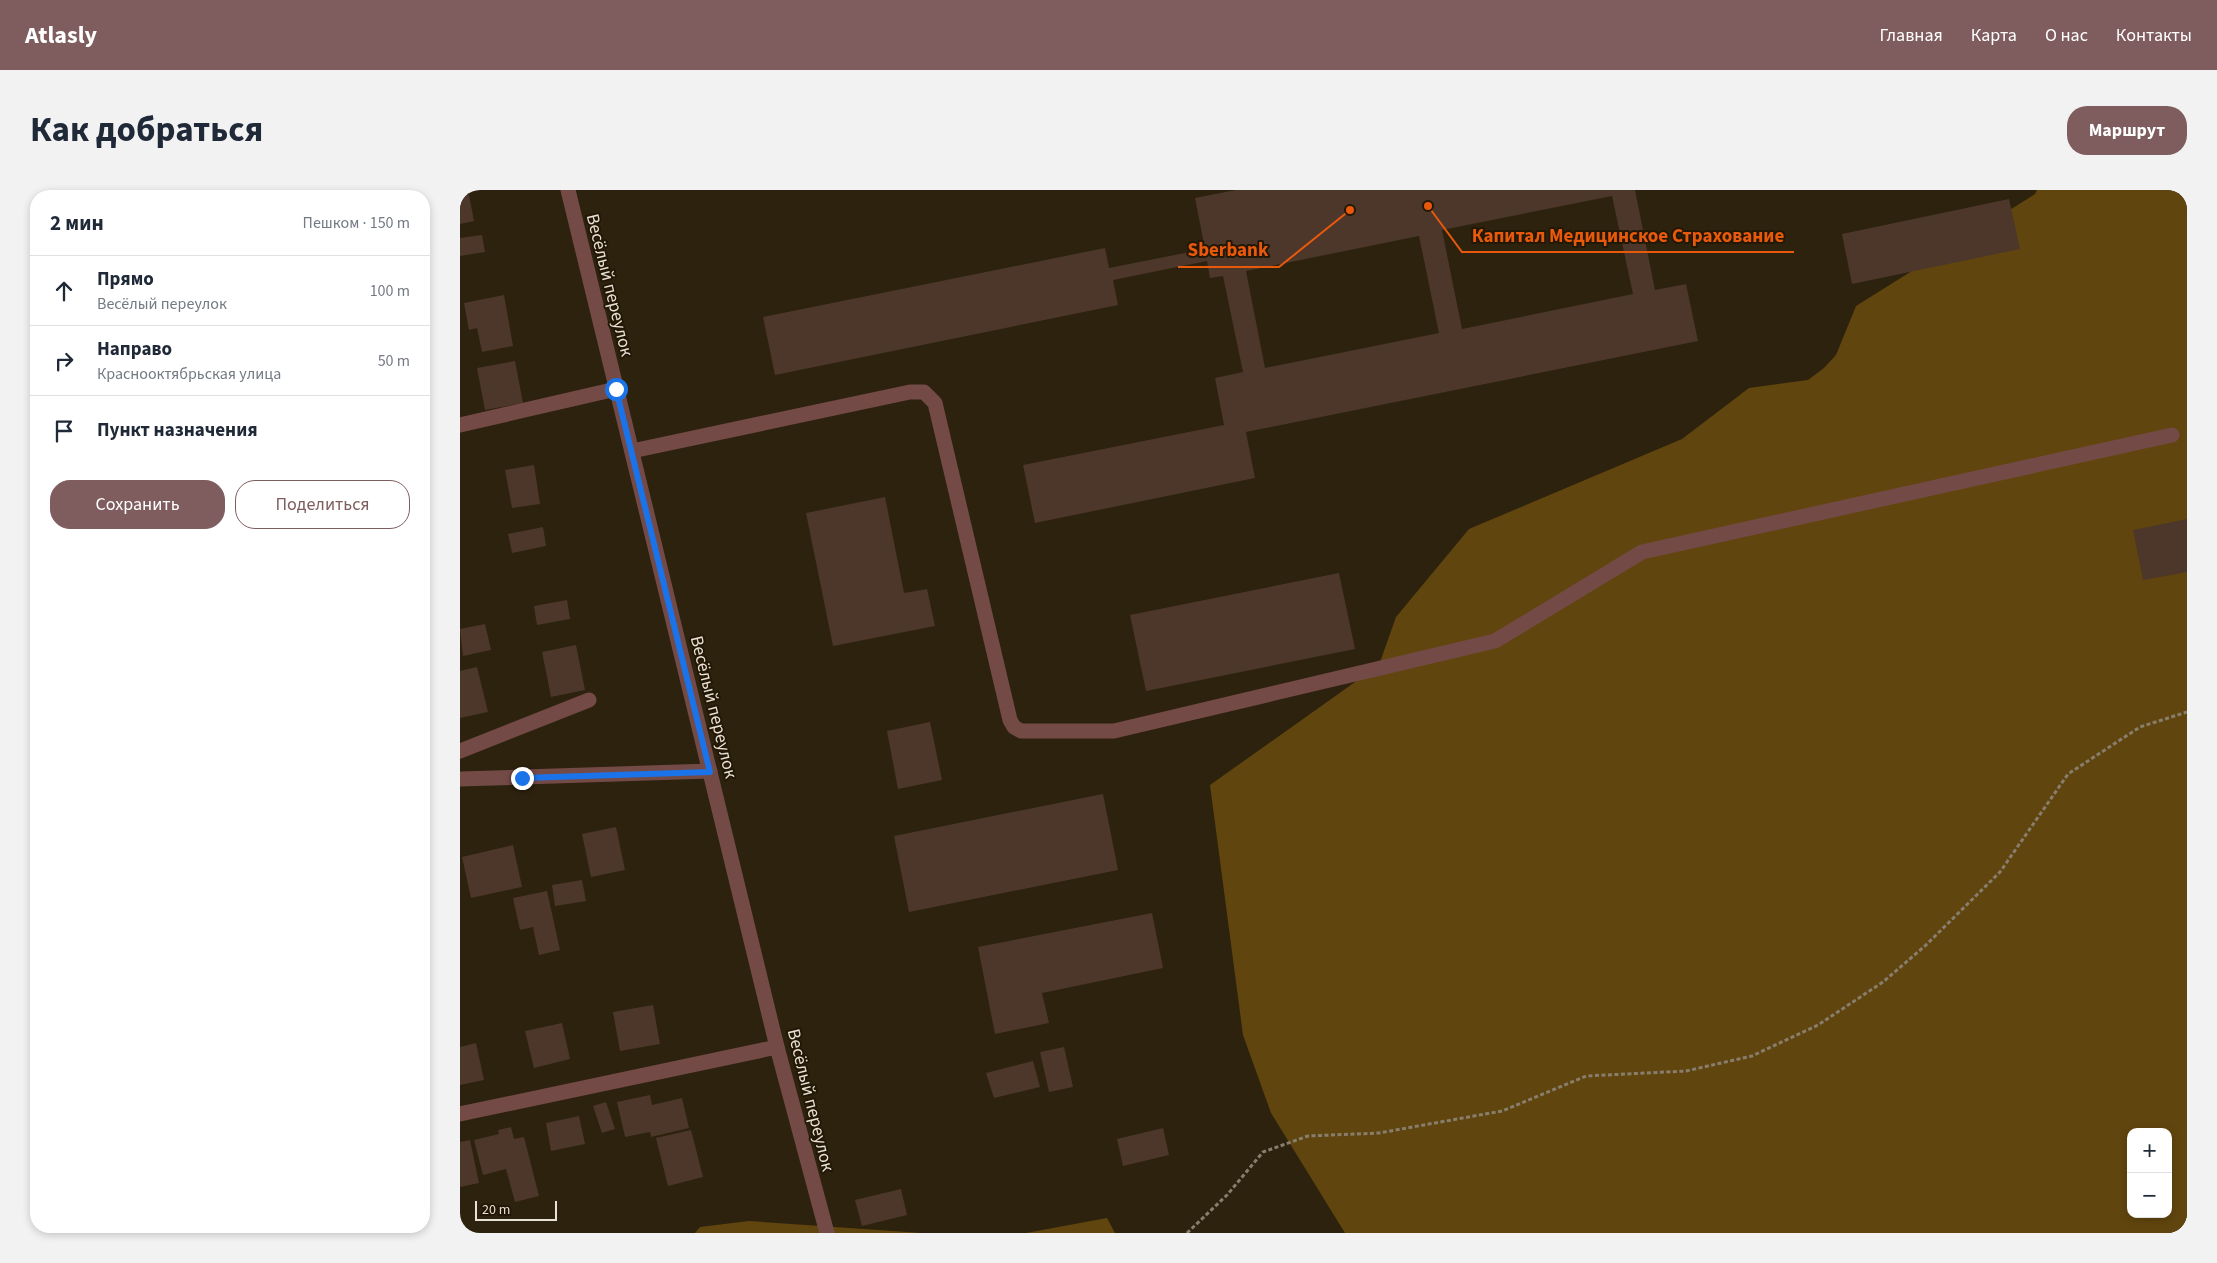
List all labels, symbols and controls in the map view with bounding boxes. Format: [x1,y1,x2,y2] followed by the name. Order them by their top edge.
[25,18,97,53] text: Atlasly
[1880,23,1943,48] text: Главная
[1971,23,2017,48] text: Карта
[2045,23,2088,48] text: О нас
[2116,23,2192,48] text: Контакты
[30,105,263,155] text: Как добраться
[2067,106,2187,155] button: Маршрут
[50,208,104,238] text: 2 мин
[580,211,639,359] street label: Весёлый переулок
[303,212,410,234] text: Пешком · 150 m
[1462,218,1794,252] callout: Капитал Медицинское Страхование
[1472,223,1784,250] text: Капитал Медицинское Страхование
[1178,233,1279,267] callout: Sberbank
[1188,237,1269,264] text: Sberbank
[97,266,154,293] text: Прямо
[50,277,78,305] icon: ahead
[370,280,410,302] text: 100 m
[97,293,227,315] text: Весёлый переулок
[97,336,172,363] text: Направо
[50,347,78,375] icon: right
[378,350,410,372] text: 50 m
[97,363,281,385] text: Краснооктябрьская улица
[605,378,628,401] route start
[50,417,78,445] icon: arrive
[97,417,258,444] text: Пункт назначения
[50,480,225,529] button: Сохранить
[235,480,410,529] button: Поделиться
[684,633,743,781] street label: Весёлый переулок
[511,767,534,790] route end
[781,1026,840,1174] street label: Весёлый переулок
[2127,1128,2172,1218] map controls
[2127,1128,2172,1173] button: +
[2127,1173,2172,1218] button: −
[475,1198,558,1221] scale bar
[482,1200,510,1220] text: 20 m

